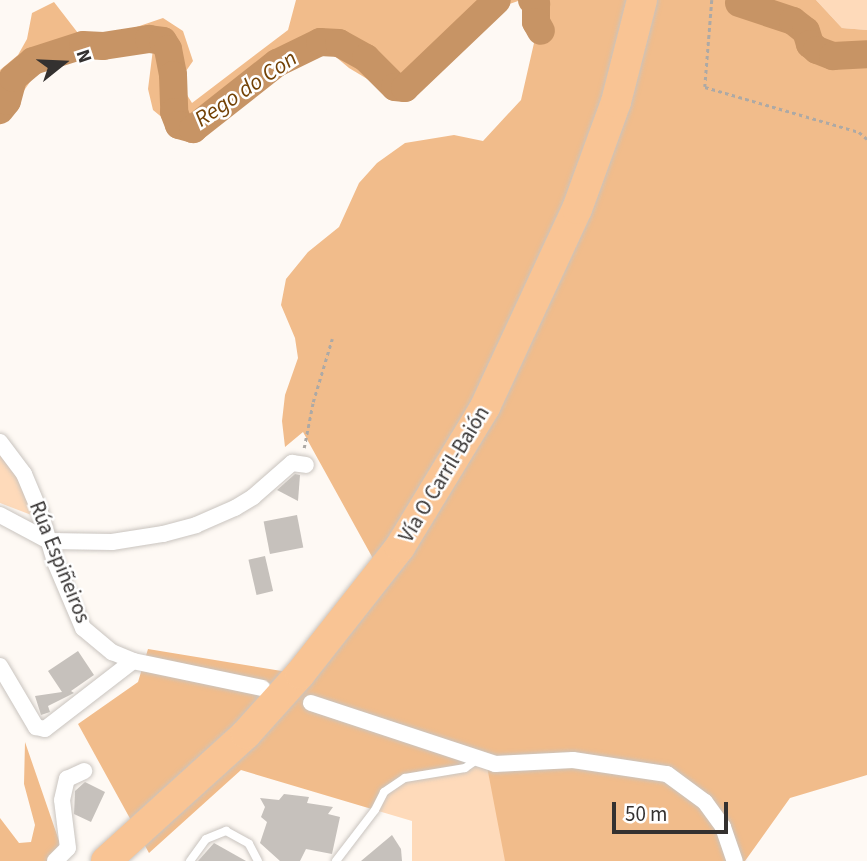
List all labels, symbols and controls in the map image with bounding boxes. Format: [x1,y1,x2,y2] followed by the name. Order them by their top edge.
[28,28,98,98] north arrow
[190,45,302,133] water label: Rego do Con
[69,46,98,67] text: N
[393,401,495,547] street label: Vía O Carril-Baión
[24,497,96,627] street label: Rúa Espiñeiros
[615,788,730,832] scale bar
[625,799,667,829] text: 50 m

